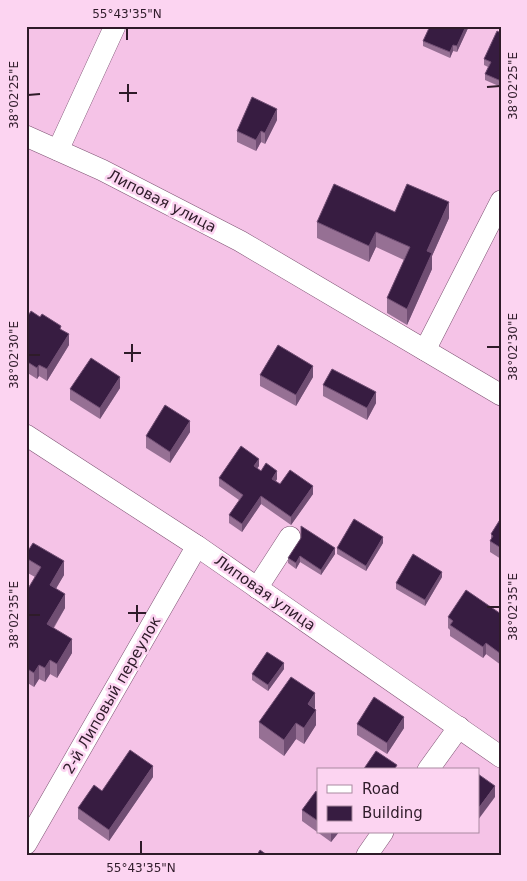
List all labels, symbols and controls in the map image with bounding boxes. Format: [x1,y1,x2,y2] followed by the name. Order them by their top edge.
[92,7,162,21] text: 55°43'35"N
[506,52,520,120] text: 38°02'25"E
[7,61,21,129] text: 38°02'25"E
[105,166,219,236] street label: Липовая улица
[506,313,520,381] text: 38°02'30"E
[7,321,21,389] text: 38°02'30"E
[211,551,319,635] street label: Липовая улица
[506,573,520,641] text: 38°02'35"E
[7,581,21,649] text: 38°02'35"E
[59,613,165,777] street label: 2-й Липовый переулок
[317,768,480,834] legend
[362,780,400,798] text: Road
[362,804,423,822] text: Building
[106,861,176,875] text: 55°43'35"N

